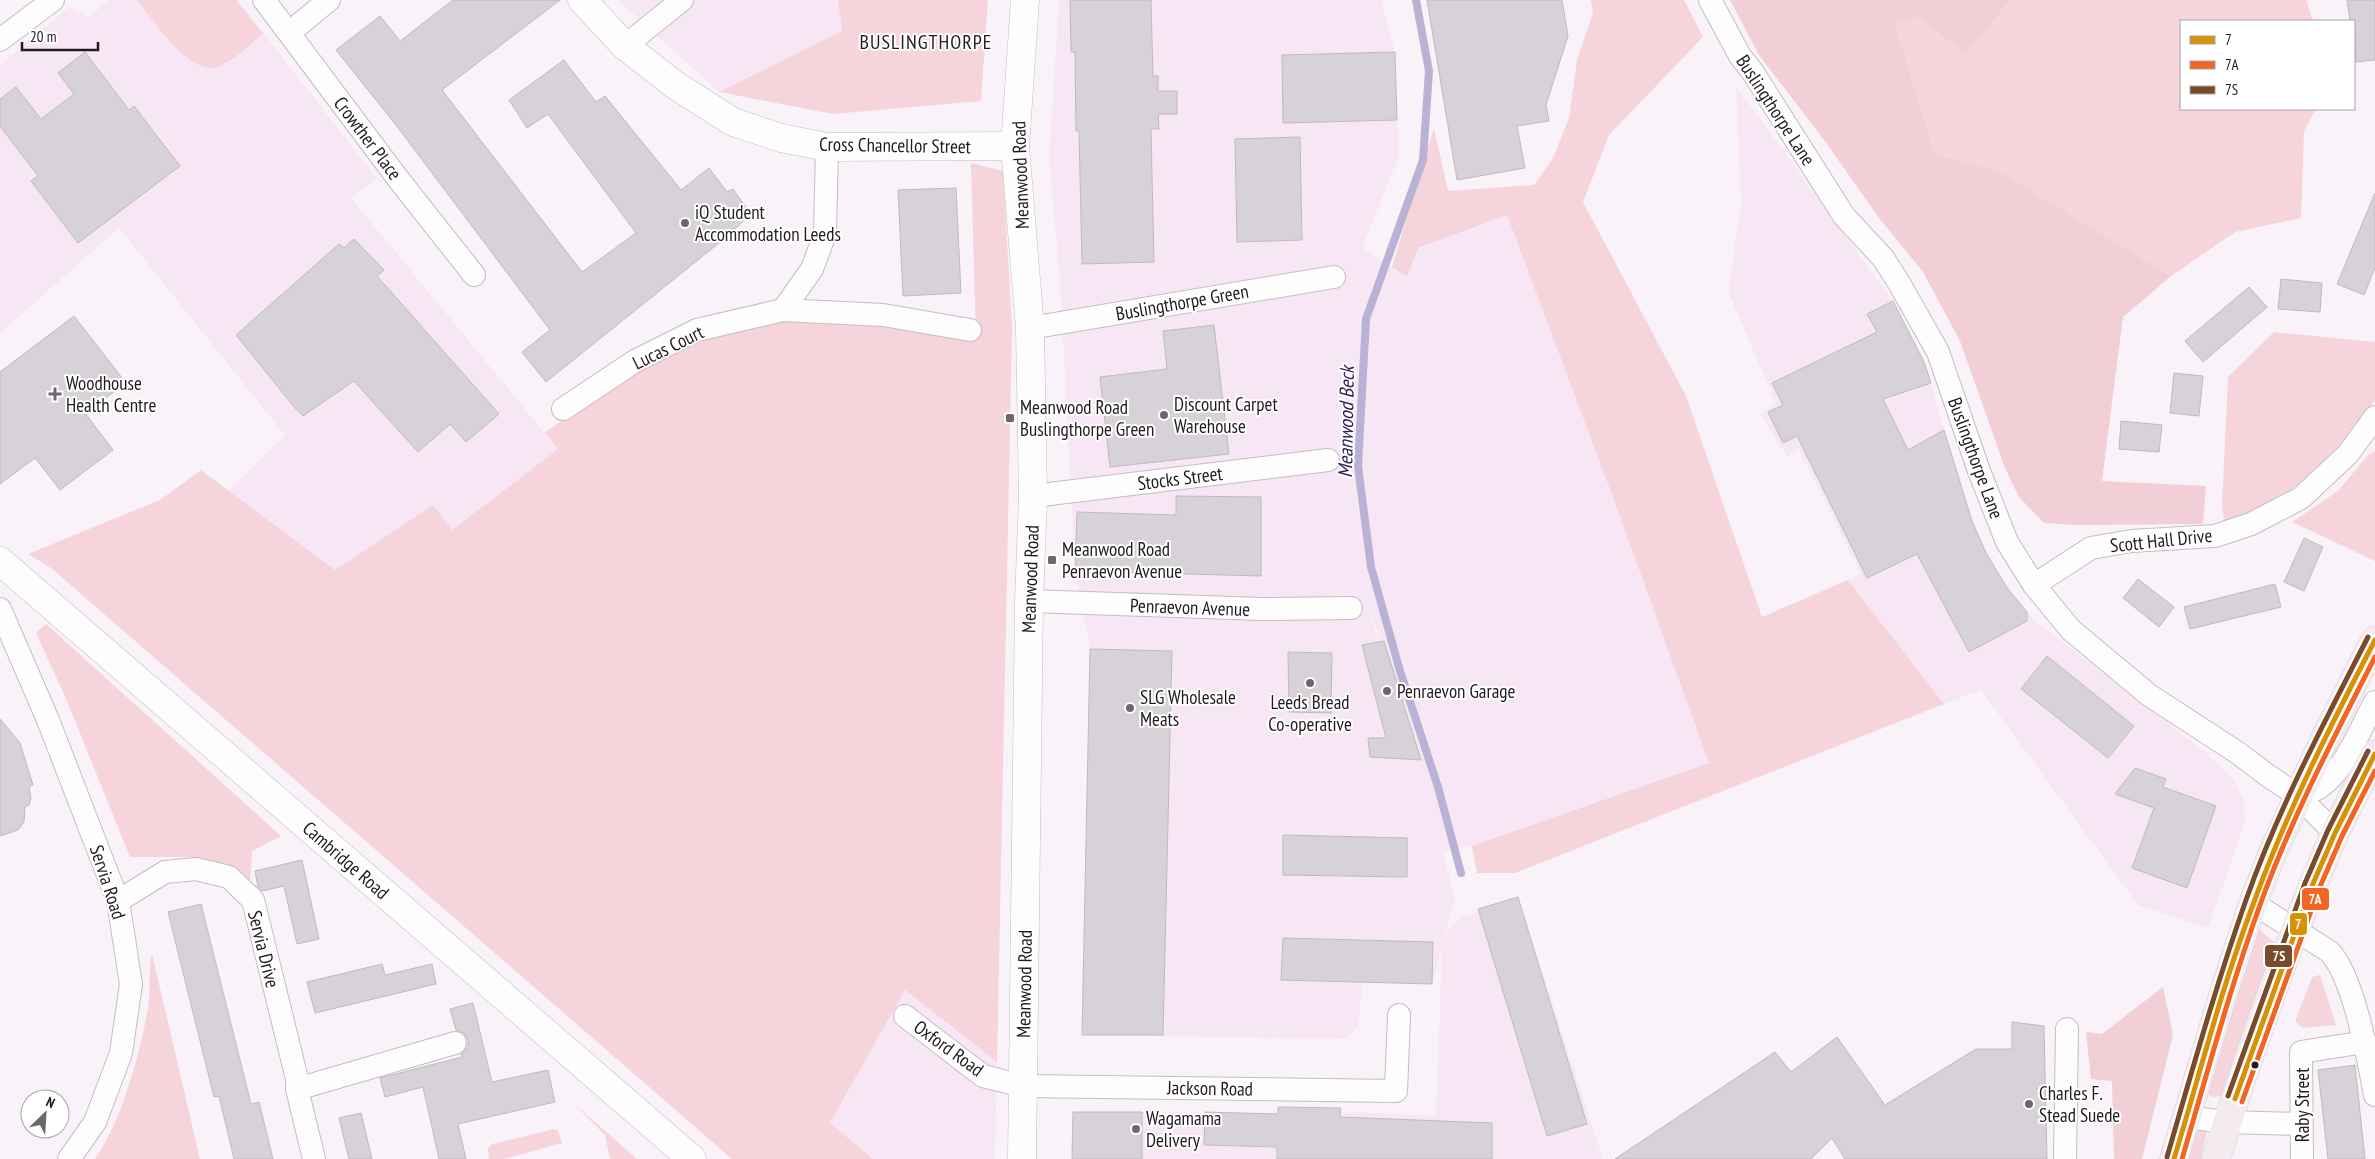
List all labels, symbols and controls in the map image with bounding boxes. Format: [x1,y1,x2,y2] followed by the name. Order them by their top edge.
[22,20,99,52] scale bar
[2180,20,2355,110] legend
[30,27,56,46] text: 20 m
[860,29,992,55] district label: BUSLINGTHORPE
[2225,30,2232,49] text: 7
[1731,50,1821,170] street label: Buslingthorpe Lane
[2225,55,2239,74] text: 7A
[2225,80,2238,99] text: 7S
[329,91,407,185] street label: Crowther Place
[1006,121,1034,229] street label: Meanwood Road
[819,132,972,158] street label: Cross Chancellor Street
[695,200,841,246] place label: iQ Student Accommodation Leeds
[679,217,691,229] marker: iQ Student Accommodation Leeds
[1114,279,1250,325] street label: Buslingthorpe Green
[628,319,708,374] street label: Lucas Court
[1332,364,1360,478] water label: Meanwood Beck
[66,371,156,417] place label: Woodhouse Health Centre
[48,387,62,401] marker: Woodhouse Health Centre
[1174,392,1278,438] place label: Discount Carpet Warehouse
[1943,394,2009,522] street label: Buslingthorpe Lane
[1020,395,1154,441] place label: Meanwood Road Buslingthorpe Green
[1158,409,1170,421] marker: Discount Carpet Warehouse
[1004,412,1016,424] marker: Meanwood Road Buslingthorpe Green
[1136,461,1225,495] street label: Stocks Street
[2109,523,2213,557] street label: Scott Hall Drive
[1016,525,1044,633] street label: Meanwood Road
[1062,537,1182,583] place label: Meanwood Road Penraevon Avenue
[1046,554,1058,566] marker: Meanwood Road Penraevon Avenue
[1130,593,1251,621] street label: Penraevon Avenue
[1304,677,1316,689] marker: Leeds Bread Co-operative
[1397,679,1515,703] place label: Penraevon Garage
[1140,685,1236,731] place label: SLG Wholesale Meats
[1381,685,1393,697] marker: Penraevon Garage
[1268,690,1352,736] place label: Leeds Bread Co-operative
[1124,702,1136,714] marker: SLG Wholesale Meats
[298,816,394,904] street label: Cambridge Road
[85,842,131,922] street label: Servia Road
[2301,887,2330,911] line badge: 7A
[2309,890,2322,908] text: 7A
[243,908,285,990] street label: Servia Drive
[2289,912,2308,936] line badge: 7
[2295,915,2302,933] text: 7
[1011,930,1037,1038] street label: Meanwood Road
[2264,944,2293,968] line badge: 7S
[2273,947,2285,965] text: 7S
[909,1015,989,1081] street label: Oxford Road
[2250,1060,2260,1070] unlabelled marker
[2290,1067,2314,1142] street label: Raby Street
[1166,1075,1253,1101] street label: Jackson Road
[2039,1081,2120,1127] place label: Charles F. Stead Suede
[20,1089,70,1139] north arrow
[43,1092,58,1112] text: N
[2023,1098,2035,1110] marker: Charles F. Stead Suede
[1146,1106,1221,1152] place label: Wagamama Delivery
[1130,1123,1142,1135] marker: Wagamama Delivery

